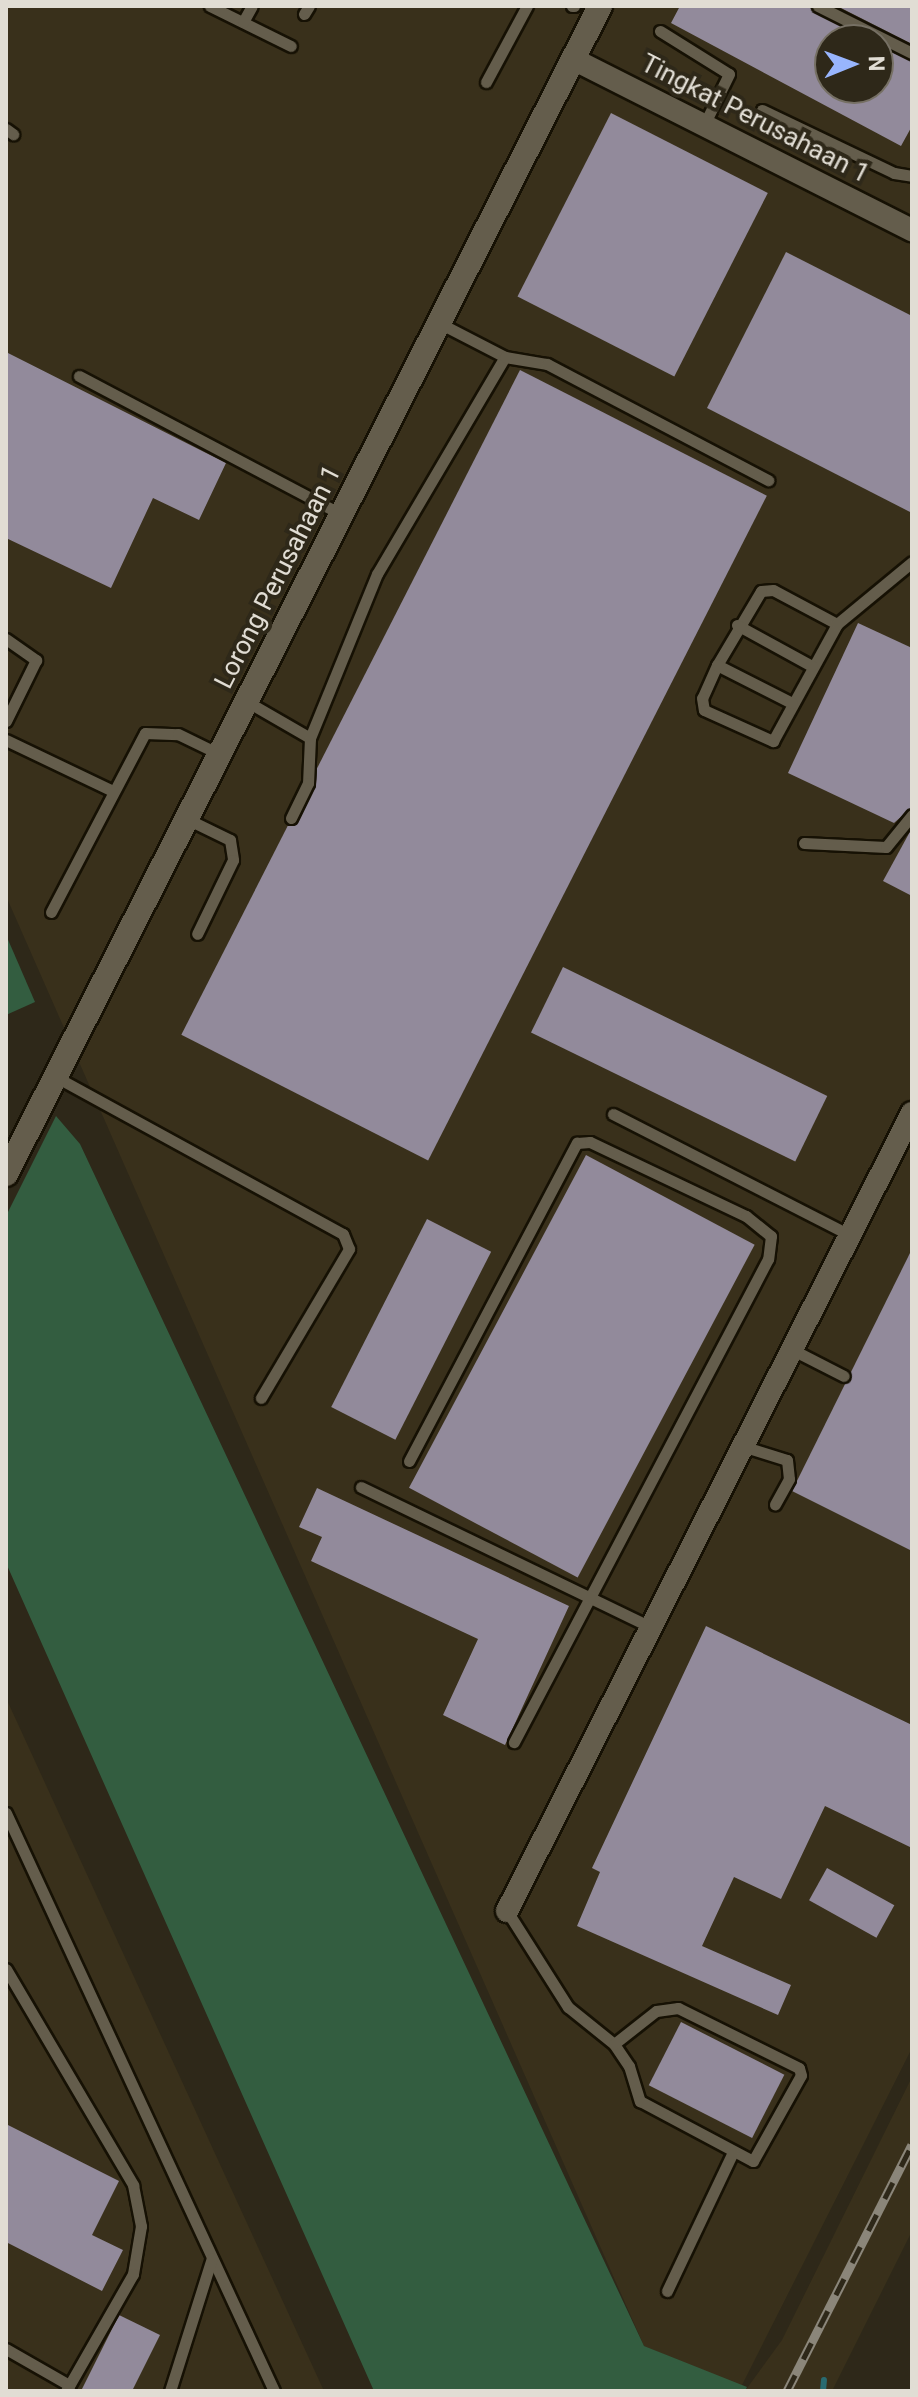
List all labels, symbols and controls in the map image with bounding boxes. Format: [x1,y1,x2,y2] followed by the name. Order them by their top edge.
[814,24,894,104] north arrow
[636,48,874,190] street label: Tingkat Perusahaan 1
[864,56,889,72] text: N
[208,460,348,694] street label: Lorong Perusahaan 1

